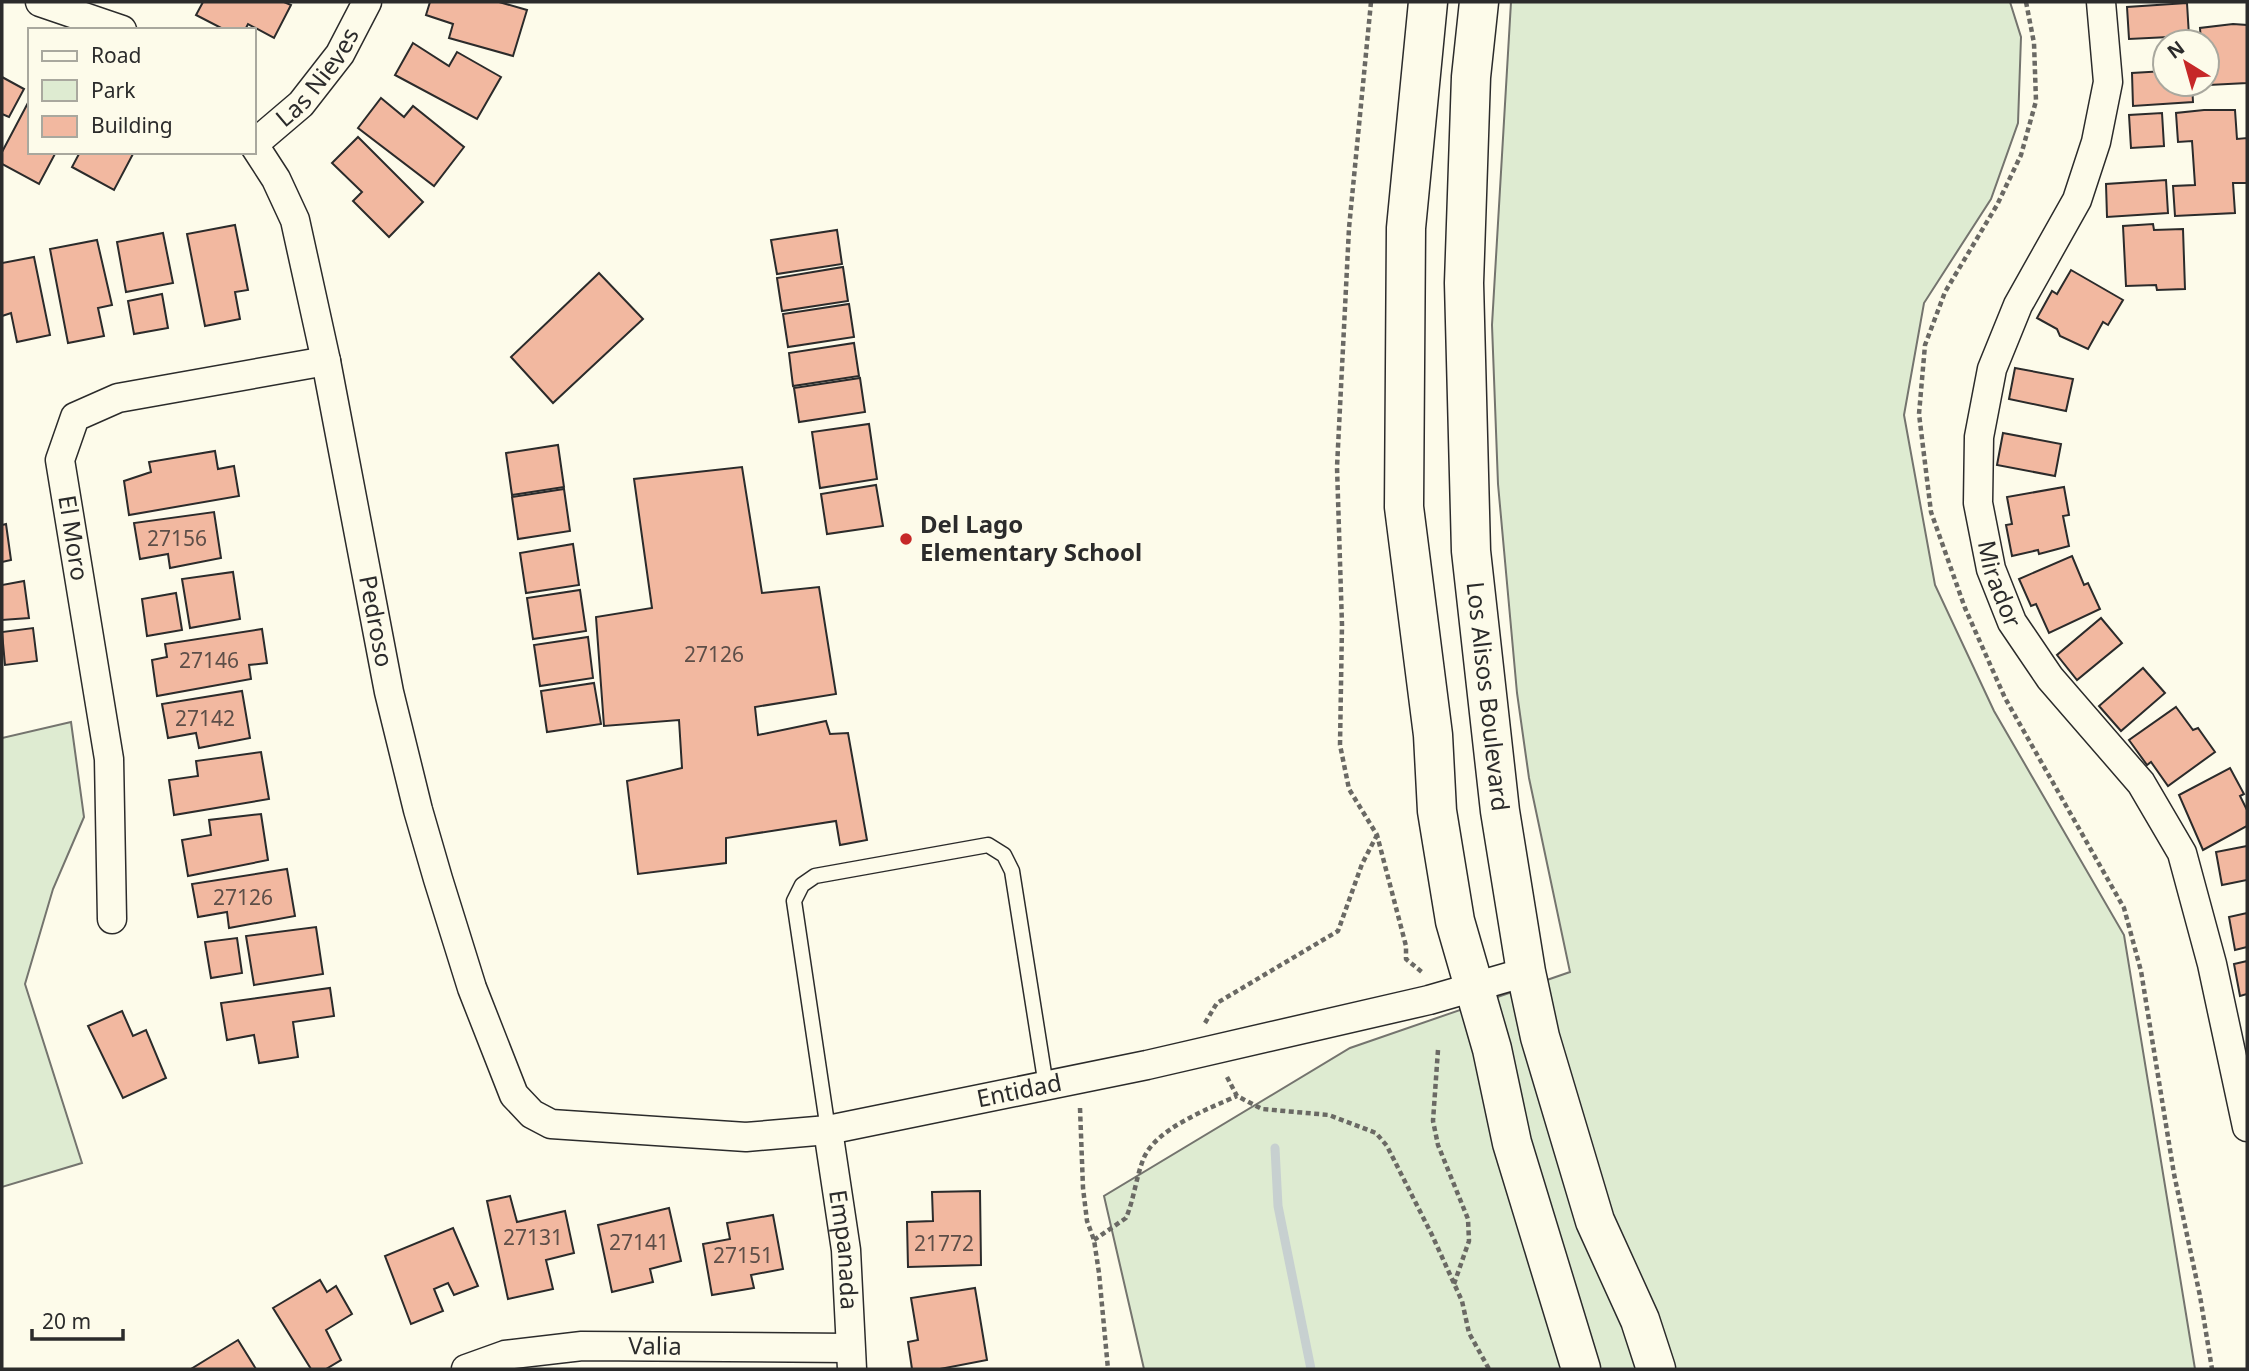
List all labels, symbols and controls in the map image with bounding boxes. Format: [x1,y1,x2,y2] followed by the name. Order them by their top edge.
[268,22,366,134] street label: Las Nieves
[28,28,256,154] legend
[2151,28,2221,98] north arrow
[2162,34,2190,64] text: N
[91,41,141,69] text: Road
[91,76,136,104] text: Park
[91,111,173,139] text: Building
[51,493,98,583] street label: El Moro
[920,507,1142,568] place label: Del Lago Elementary School
[147,524,207,552] house number: 27156
[898,531,914,547] marker: Del Lago Elementary School
[1971,537,2030,632] street label: Mirador
[352,572,402,670] street label: Pedroso
[1460,580,1518,813] street label: Los Alisos Boulevard
[684,640,744,668] house number: 27126
[179,646,239,674] house number: 27146
[175,704,235,732] house number: 27142
[213,883,273,911] house number: 27126
[973,1065,1064,1114] street label: Entidad
[822,1187,867,1311] street label: Empanada
[503,1223,563,1251] house number: 27131
[609,1228,669,1256] house number: 27141
[914,1229,974,1257] house number: 21772
[713,1241,773,1269] house number: 27151
[32,1298,122,1342] scale bar
[42,1307,91,1335] text: 20 m
[628,1328,682,1362] street label: Valia

